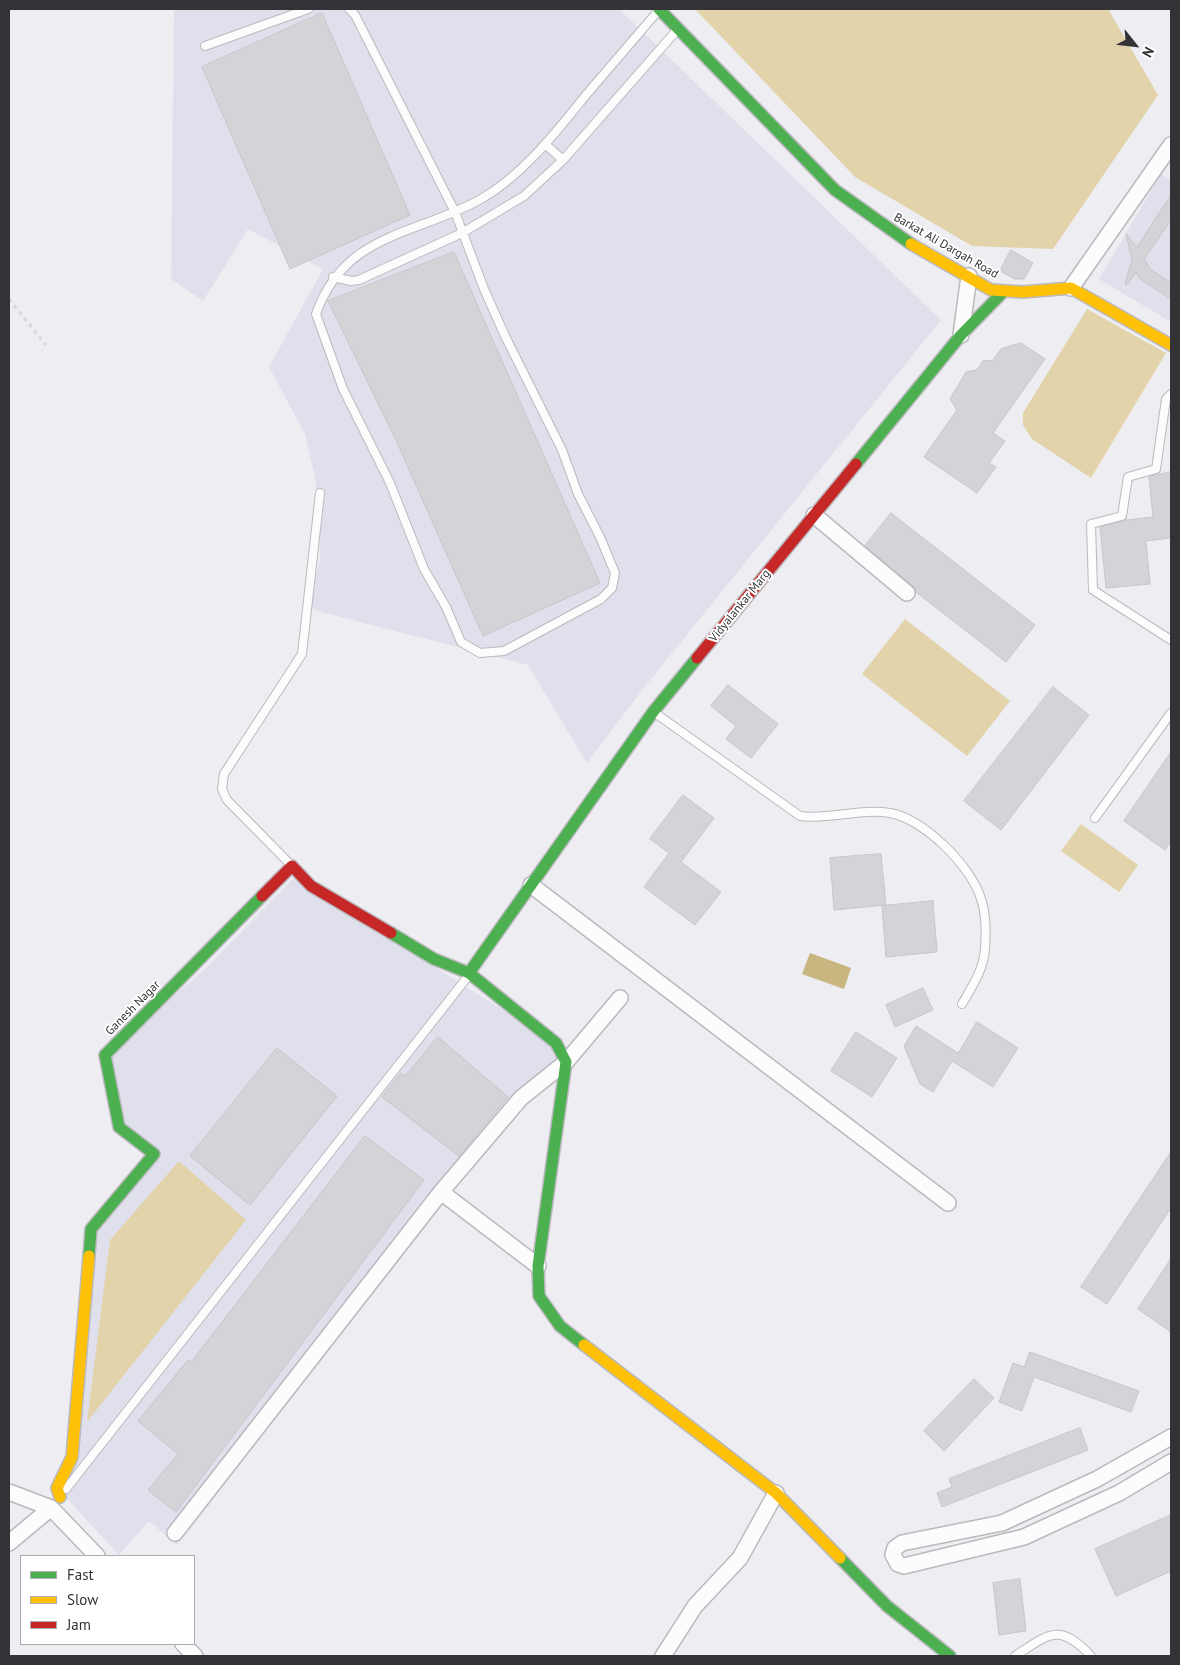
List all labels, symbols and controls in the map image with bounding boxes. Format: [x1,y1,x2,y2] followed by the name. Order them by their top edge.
[1110,20,1160,70] north arrow
[1138,44,1158,61] text: N
[891,210,1001,282] street label: Barkat Ali Dargah Road
[706,567,774,645] street label: Vidyalankar Marg
[103,978,163,1038] street label: Ganesh Nagar
[20,1555,195,1645] legend
[67,1565,94,1584] text: Fast
[67,1590,98,1609] text: Slow
[67,1615,91,1634] text: Jam

